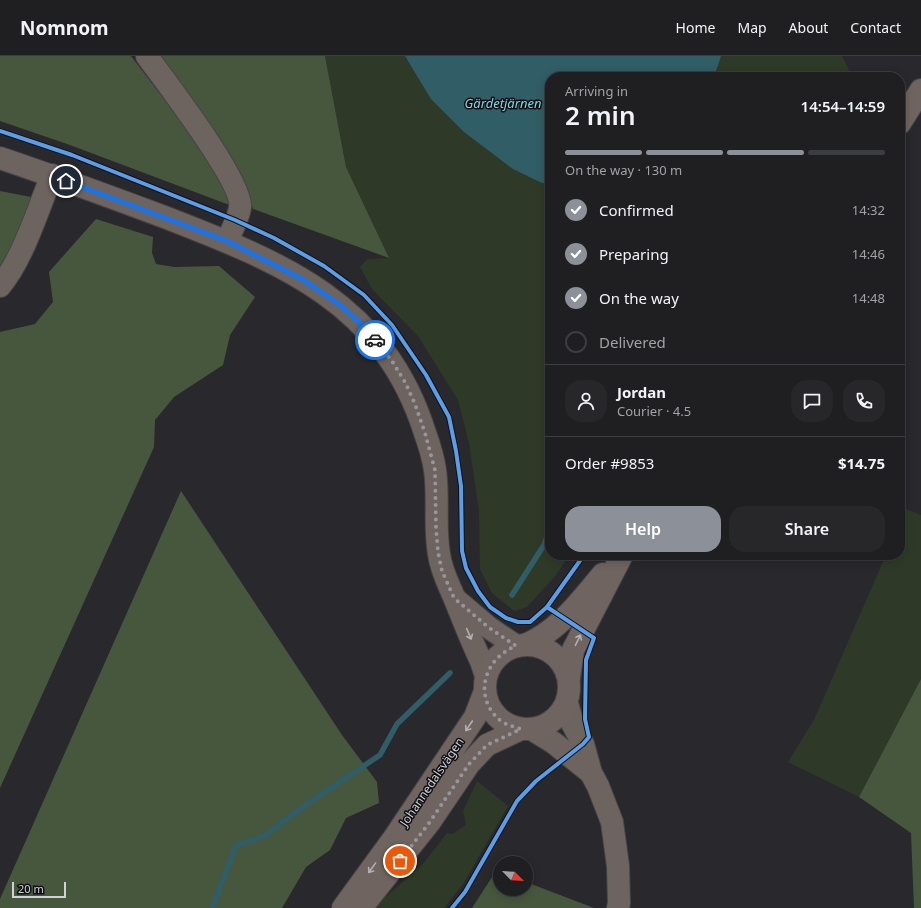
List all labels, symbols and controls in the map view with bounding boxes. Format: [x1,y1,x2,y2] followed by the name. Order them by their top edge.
[20,15,109,41] text: Nomnom
[676,18,715,37] text: Home
[737,18,767,37] text: Map
[789,18,828,37] text: About
[850,18,901,37] text: Contact
[565,82,628,100] text: Arriving in
[465,94,541,112] water label: Gärdetjärnen
[801,96,885,116] text: 14:54–14:59
[565,97,636,133] text: 2 min
[565,161,682,179] text: On the way · 130 m
[49,164,83,198] pin
[55,170,77,192] icon: home
[565,199,587,221] icon: check
[599,200,674,220] text: Confirmed
[852,201,885,219] text: 14:32
[565,243,587,265] icon: check
[599,244,669,264] text: Preparing
[852,245,885,263] text: 14:46
[565,287,587,309] icon: check
[599,288,679,308] text: On the way
[852,289,885,307] text: 14:48
[355,320,395,360] courier
[364,329,386,351] icon: car
[599,332,666,352] text: Delivered
[565,380,607,422] button: person
[791,380,833,422] button: chat
[843,380,885,422] button: phone
[617,382,666,402] text: Jordan
[617,402,691,420] text: Courier · 4.5
[565,453,654,473] text: Order #9853
[838,453,885,473] text: $14.75
[565,506,721,552] button: Help
[729,506,885,552] button: Share
[465,628,473,640] one-way arrow
[575,635,582,647] one-way arrow
[465,721,473,732] one-way arrow
[395,734,468,830] street label: Johannedalsvägen
[383,844,417,878] pin
[389,850,411,872] icon: bag
[493,856,533,896] north arrow
[493,856,533,896] map controls
[368,863,376,874] one-way arrow
[12,880,66,899] scale bar
[18,881,44,896] text: 20 m

